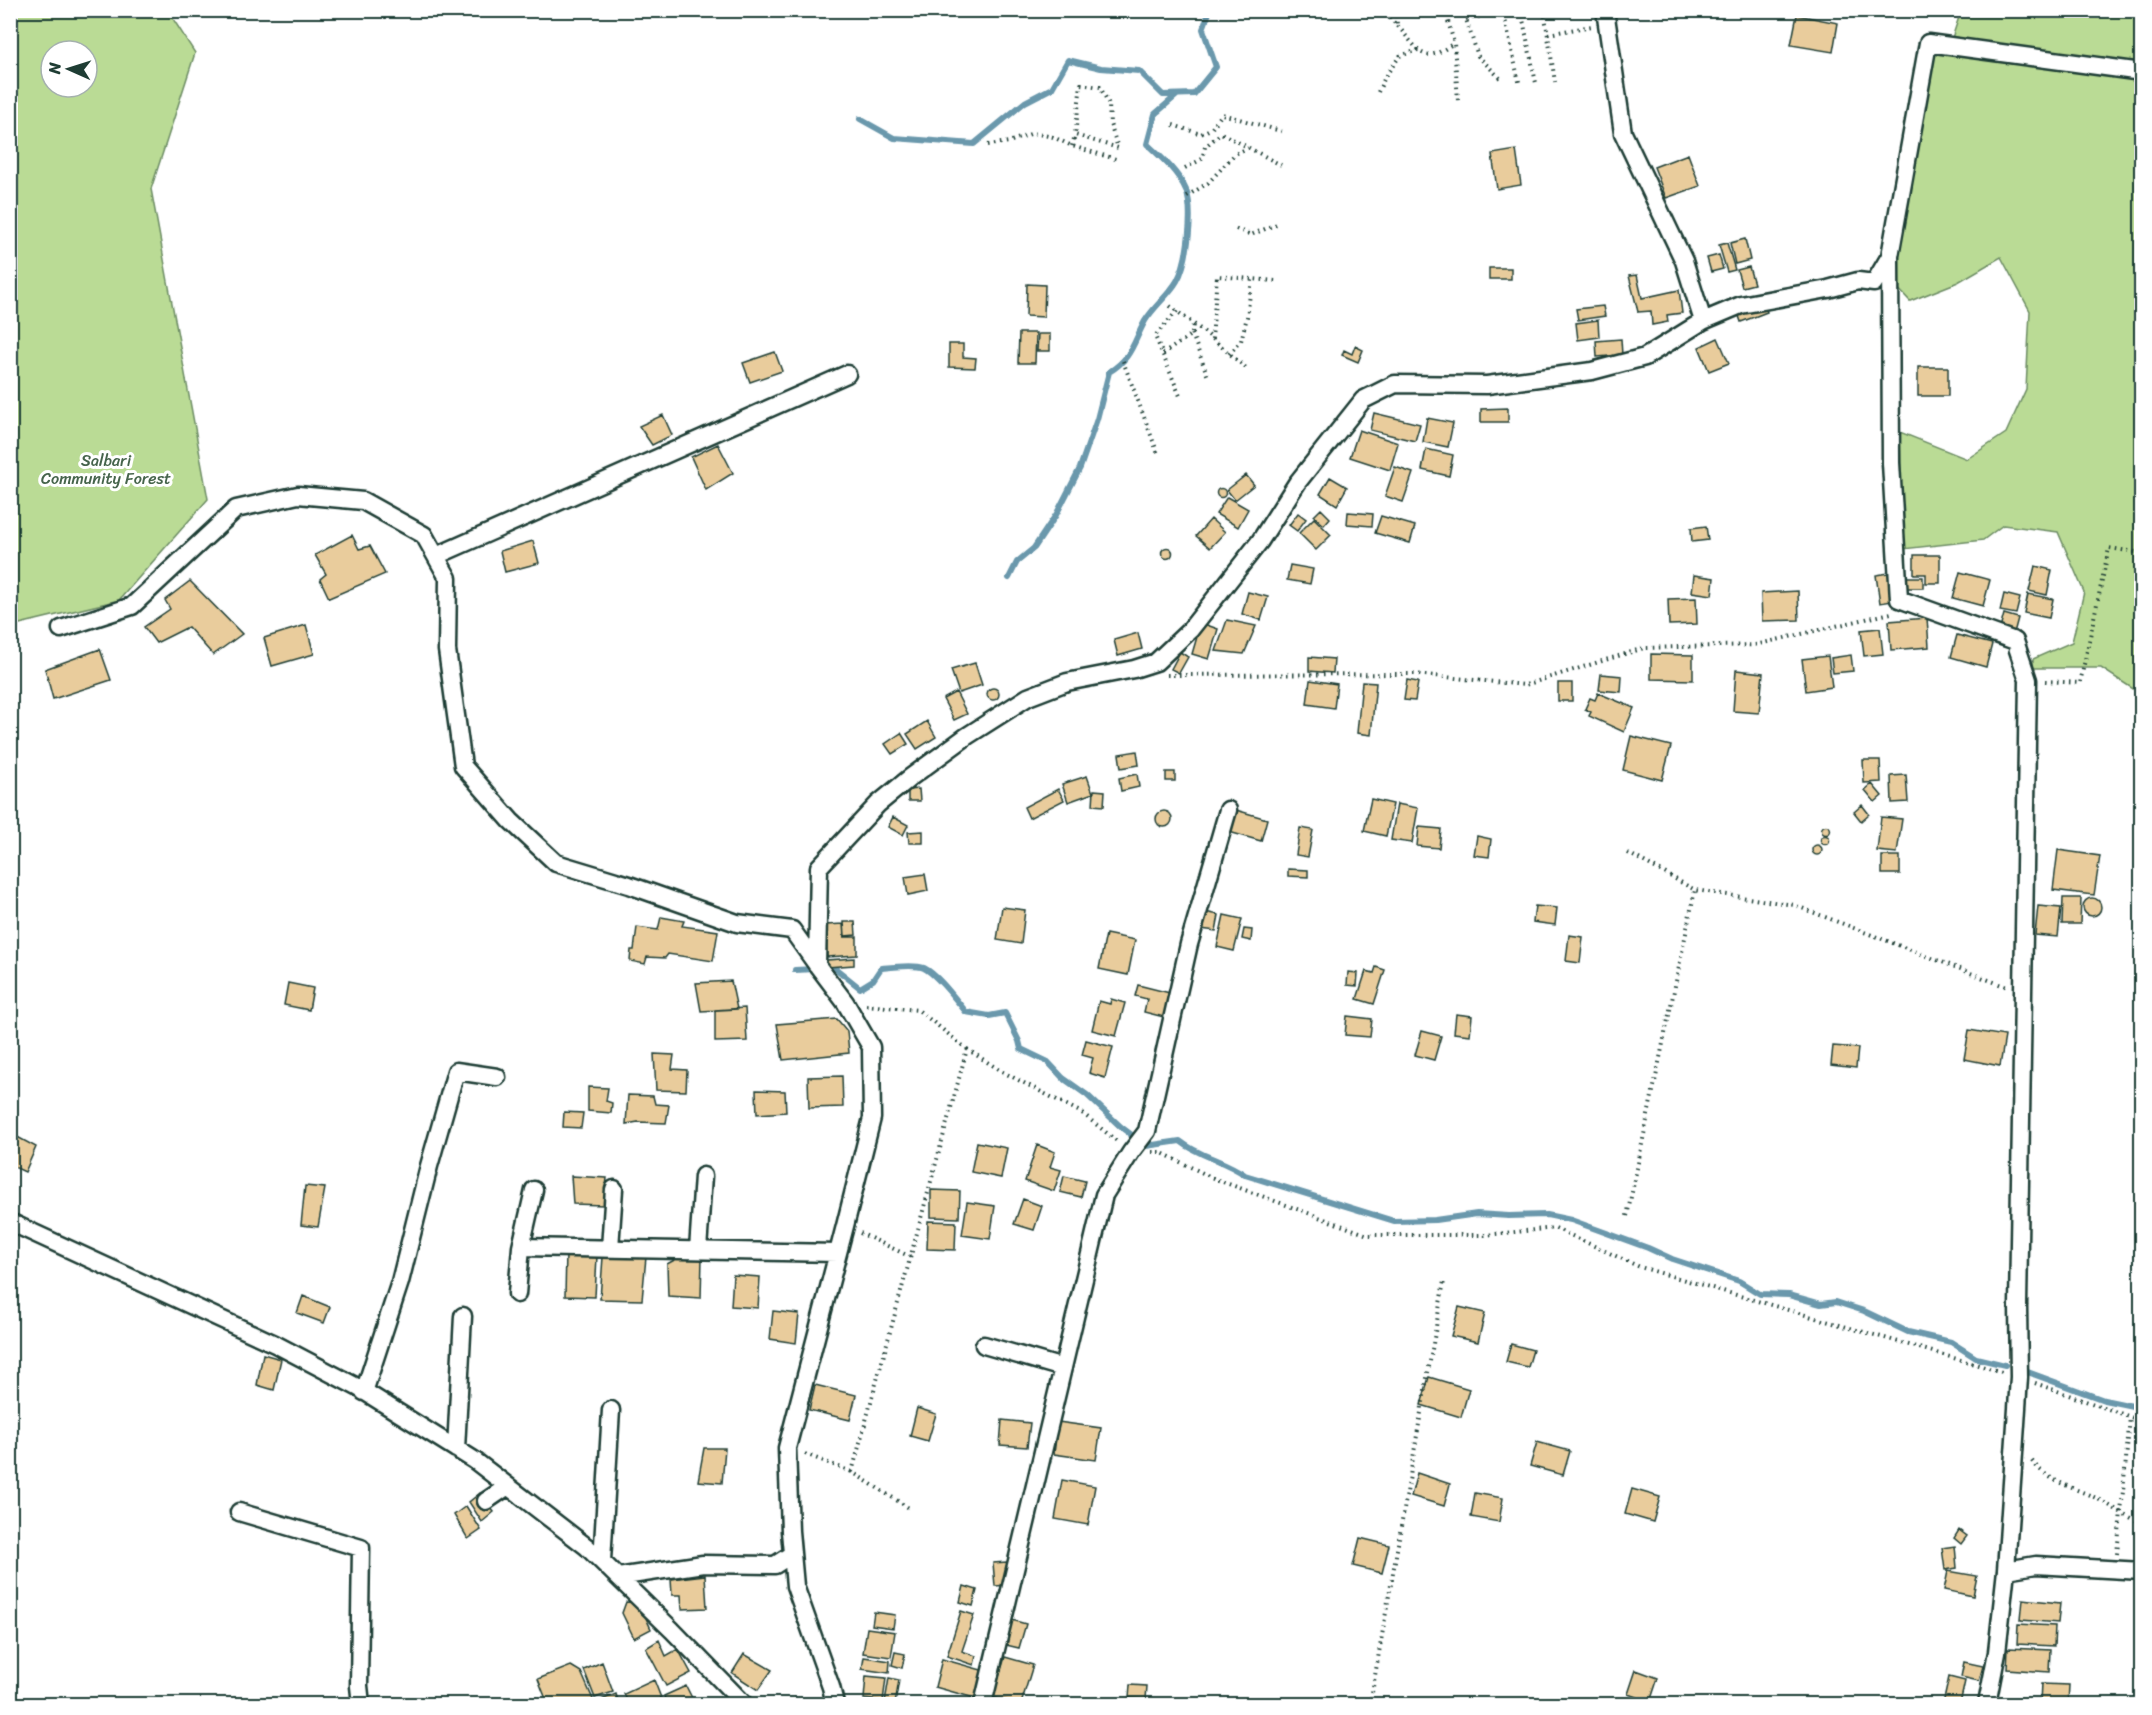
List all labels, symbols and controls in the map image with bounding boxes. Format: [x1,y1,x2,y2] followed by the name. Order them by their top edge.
[39,39,99,99] north arrow
[40,61,69,76] text: N
[41,446,171,493] park label: Salbari Community Forest

